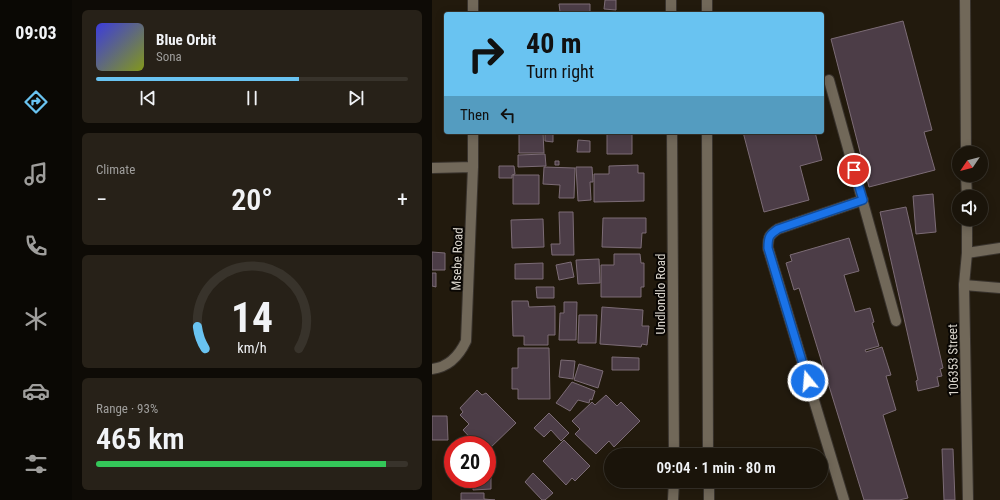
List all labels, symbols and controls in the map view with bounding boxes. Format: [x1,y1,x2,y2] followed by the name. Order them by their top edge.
[15,22,57,43] text: 09:03
[526,27,582,60] text: 40 m
[460,28,512,80] icon: right
[156,31,216,49] text: Blue Orbit
[156,49,182,64] text: Sona
[526,61,594,82] text: Turn right
[137,87,159,109] icon: previous
[241,87,263,109] icon: pause
[345,87,367,109] icon: next
[22,88,50,116] icon: directions
[497,104,519,126] icon: left
[460,106,489,124] text: Then
[952,146,988,182] north arrow
[952,146,988,226] map controls
[837,153,871,187] pin
[843,159,865,181] icon: arrive
[22,160,50,188] icon: music
[96,162,135,177] text: Climate
[231,182,273,217] text: 20°
[96,187,107,212] text: −
[397,187,408,212] text: +
[952,190,988,226] button: sound
[448,227,466,291] street label: Msebe Road
[22,232,50,260] icon: phone
[653,254,668,334] street label: Undlondlo Road
[231,293,273,342] text: 14
[22,305,50,333] icon: climate
[945,324,961,396] street label: 106353 Street
[237,340,267,356] text: km/h
[787,360,829,402] position arrow
[22,377,50,405] icon: car
[96,401,158,416] text: Range · 93%
[96,421,185,456] text: 465 km
[444,436,496,488] speed limit sign: 20
[22,450,50,478] icon: filters
[656,459,776,477] text: 09:04 · 1 min · 80 m

